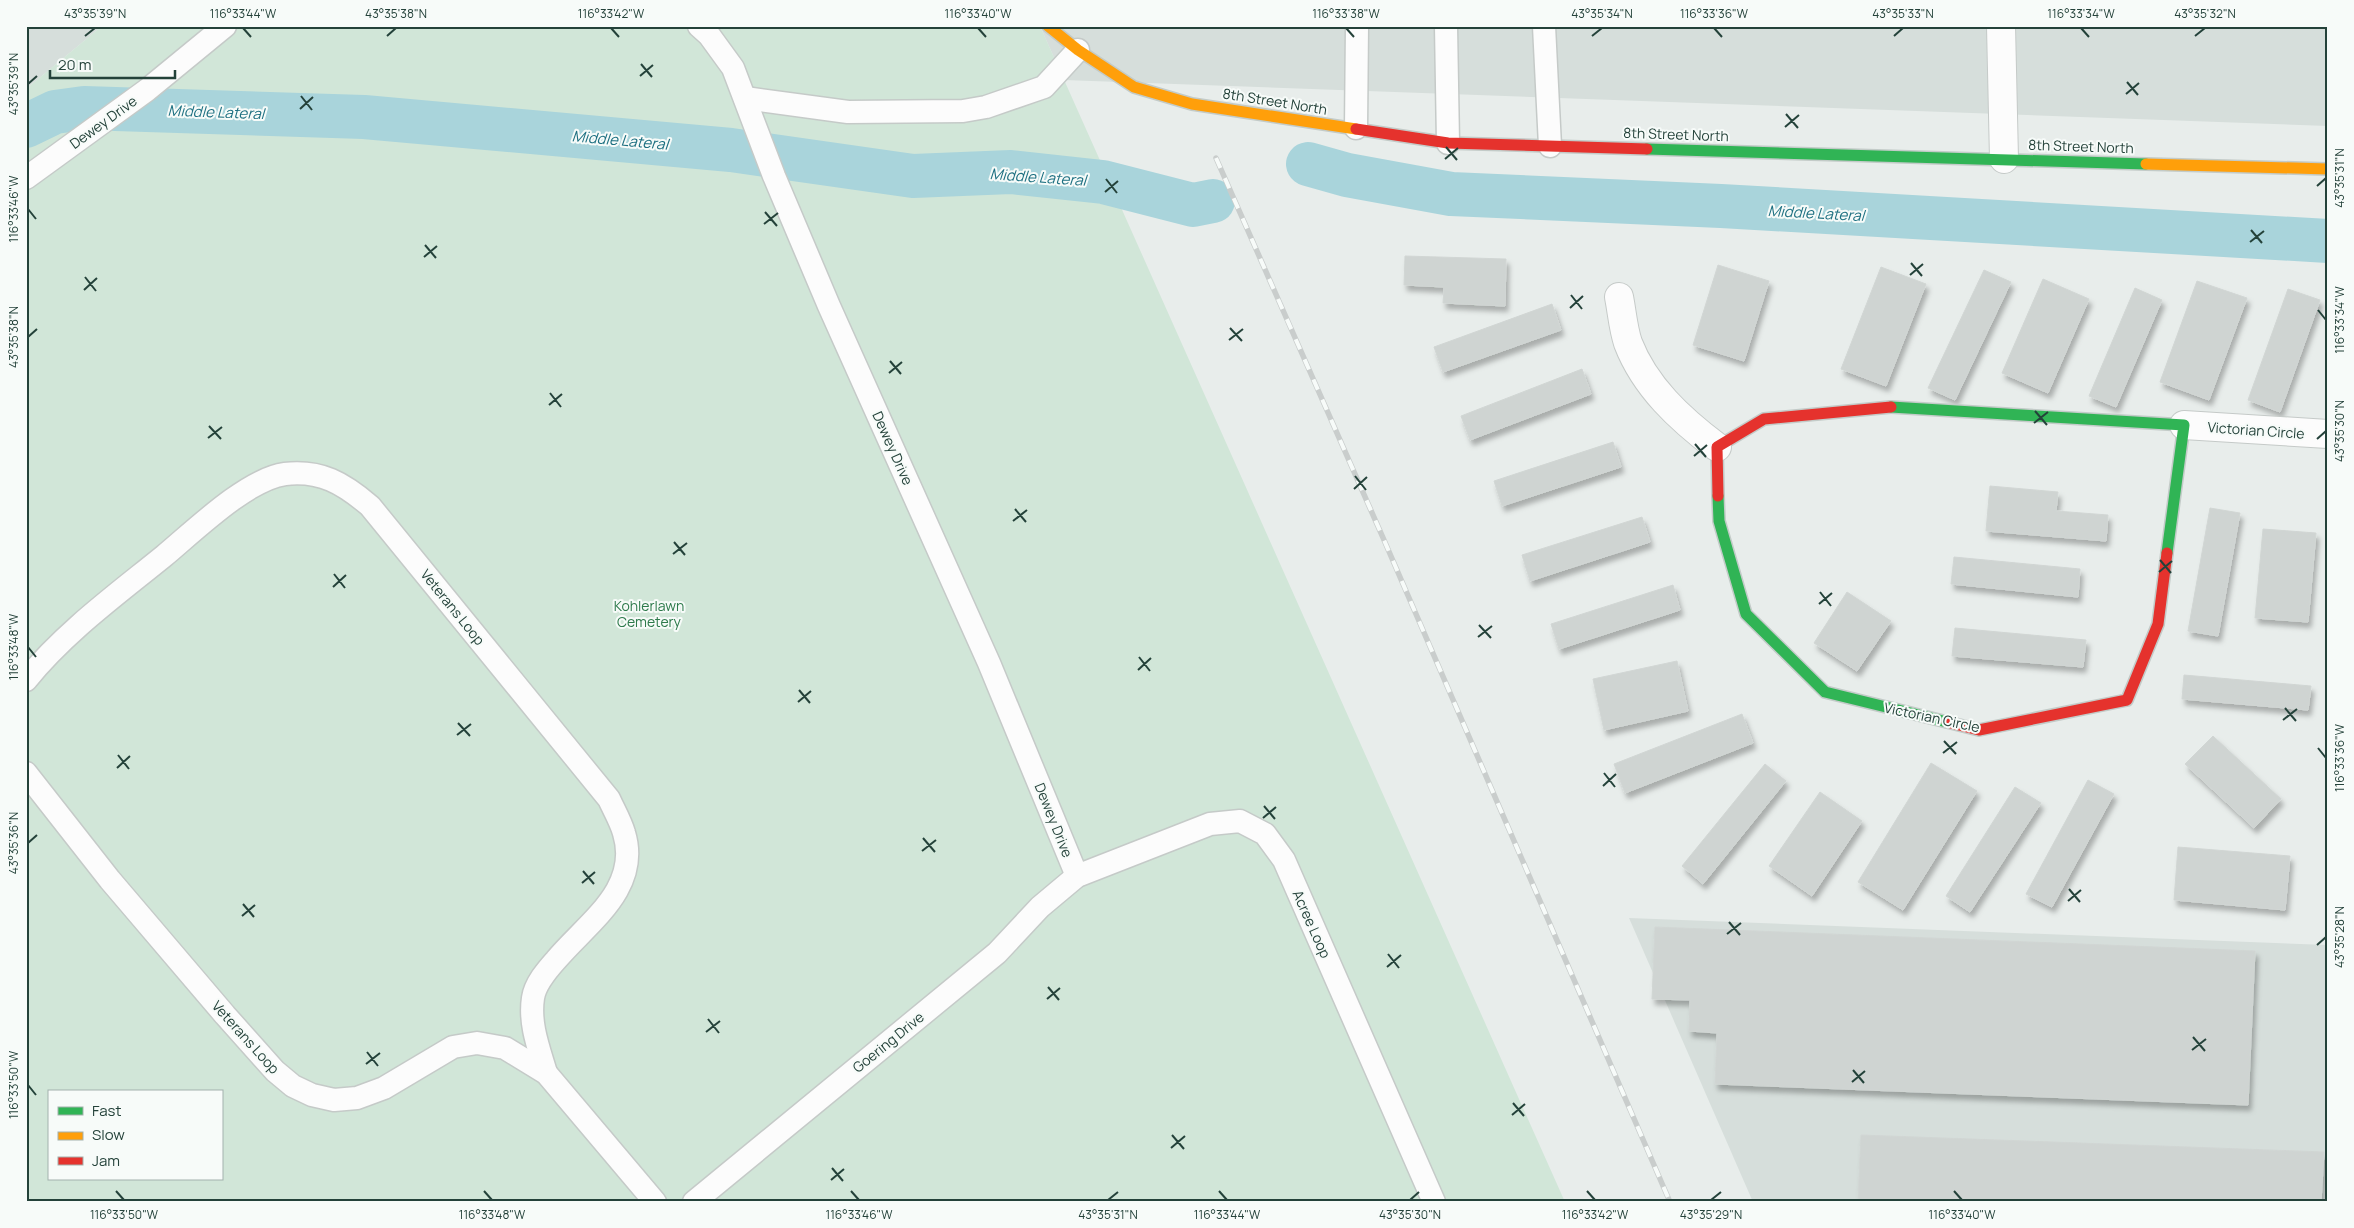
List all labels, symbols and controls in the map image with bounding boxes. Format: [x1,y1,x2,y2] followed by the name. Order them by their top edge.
[64,5,126,22] text: 43°35'39"N
[210,5,277,22] text: 116°33'44"W
[365,5,427,22] text: 43°35'38"N
[578,5,645,22] text: 116°33'42"W
[945,5,1012,22] text: 116°33'40"W
[1312,5,1381,22] text: 116°33'38"W
[1571,5,1633,22] text: 43°35'34"N
[1680,5,1749,22] text: 116°33'36"W
[1872,5,1934,22] text: 43°35'33"N
[2047,5,2115,22] text: 116°33'34"W
[2174,5,2236,22] text: 43°35'32"N
[50,48,175,80] scale bar
[5,53,22,115] text: 43°35'39"N
[58,54,91,75] text: 20 m
[1221,83,1329,119] street label: 8th Street North
[66,91,140,153] street label: Dewey Drive
[167,100,267,124] water label: Middle Lateral
[1623,123,1729,145] street label: 8th Street North
[571,125,671,155] water label: Middle Lateral
[2028,135,2134,157] street label: 8th Street North
[2331,148,2348,208] text: 43°35'31"N
[989,163,1089,191] water label: Middle Lateral
[5,175,22,243] text: 116°33'46"W
[1767,200,1867,226] water label: Middle Lateral
[2331,286,2348,354] text: 116°33'34"W
[5,306,22,368] text: 43°35'38"N
[2331,400,2348,462] text: 43°35'30"N
[868,408,918,488] street label: Dewey Drive
[2207,417,2305,443] street label: Victorian Circle
[417,565,489,649] street label: Veterans Loop
[614,596,684,631] park label: Kohlerlawn Cemetery
[5,613,22,680] text: 116°33'48"W
[1882,698,1982,736] street label: Victorian Circle
[2331,723,2348,792] text: 116°33'36"W
[1030,780,1078,860] street label: Dewey Drive
[5,812,22,874] text: 43°35'36"N
[1289,887,1335,961] street label: Acree Loop
[2331,906,2348,968] text: 43°35'28"N
[208,996,284,1078] street label: Veterans Loop
[848,1007,928,1077] street label: Goering Drive
[5,1050,22,1119] text: 116°33'50"W
[48,1090,222,1180] legend
[92,1100,121,1121] text: Fast
[92,1124,125,1145] text: Slow
[92,1150,120,1171] text: Jam
[90,1206,159,1223] text: 116°33'50"W
[459,1206,526,1223] text: 116°33'48"W
[825,1206,893,1223] text: 116°33'46"W
[1078,1206,1138,1223] text: 43°35'31"N
[1194,1206,1261,1223] text: 116°33'44"W
[1379,1206,1441,1223] text: 43°35'30"N
[1562,1206,1629,1223] text: 116°33'42"W
[1680,1206,1742,1223] text: 43°35'29"N
[1929,1206,1996,1223] text: 116°33'40"W

